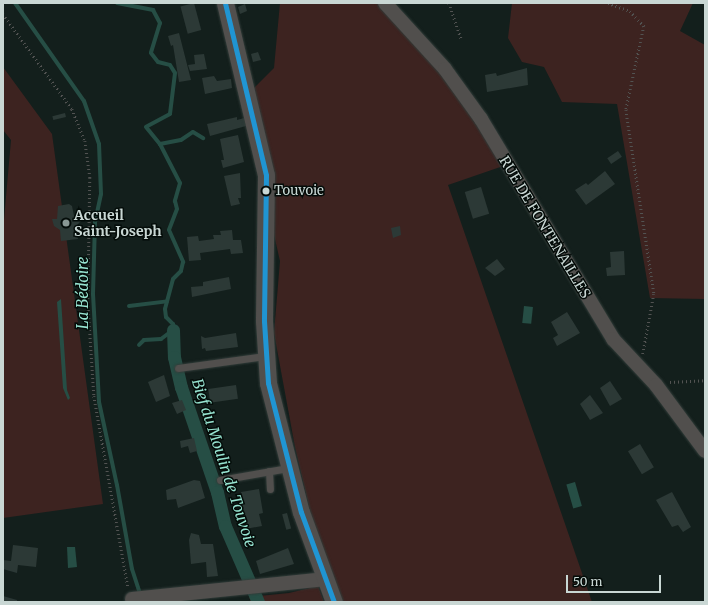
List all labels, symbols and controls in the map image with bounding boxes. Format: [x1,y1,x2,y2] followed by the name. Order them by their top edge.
[496,153,594,301] street label: RUE DE FONTENAILLES
[274,183,324,199] place label: Touvoie
[261,186,271,196] marker: Touvoie
[74,207,162,240] place label: Accueil Saint-Joseph
[61,218,71,228] marker: Accueil Saint-Joseph
[74,257,92,329] water label: La Bédoire
[188,376,260,550] water label: Bief du Moulin de Touvoie
[568,567,663,593] scale bar
[573,574,602,589] text: 50 m

